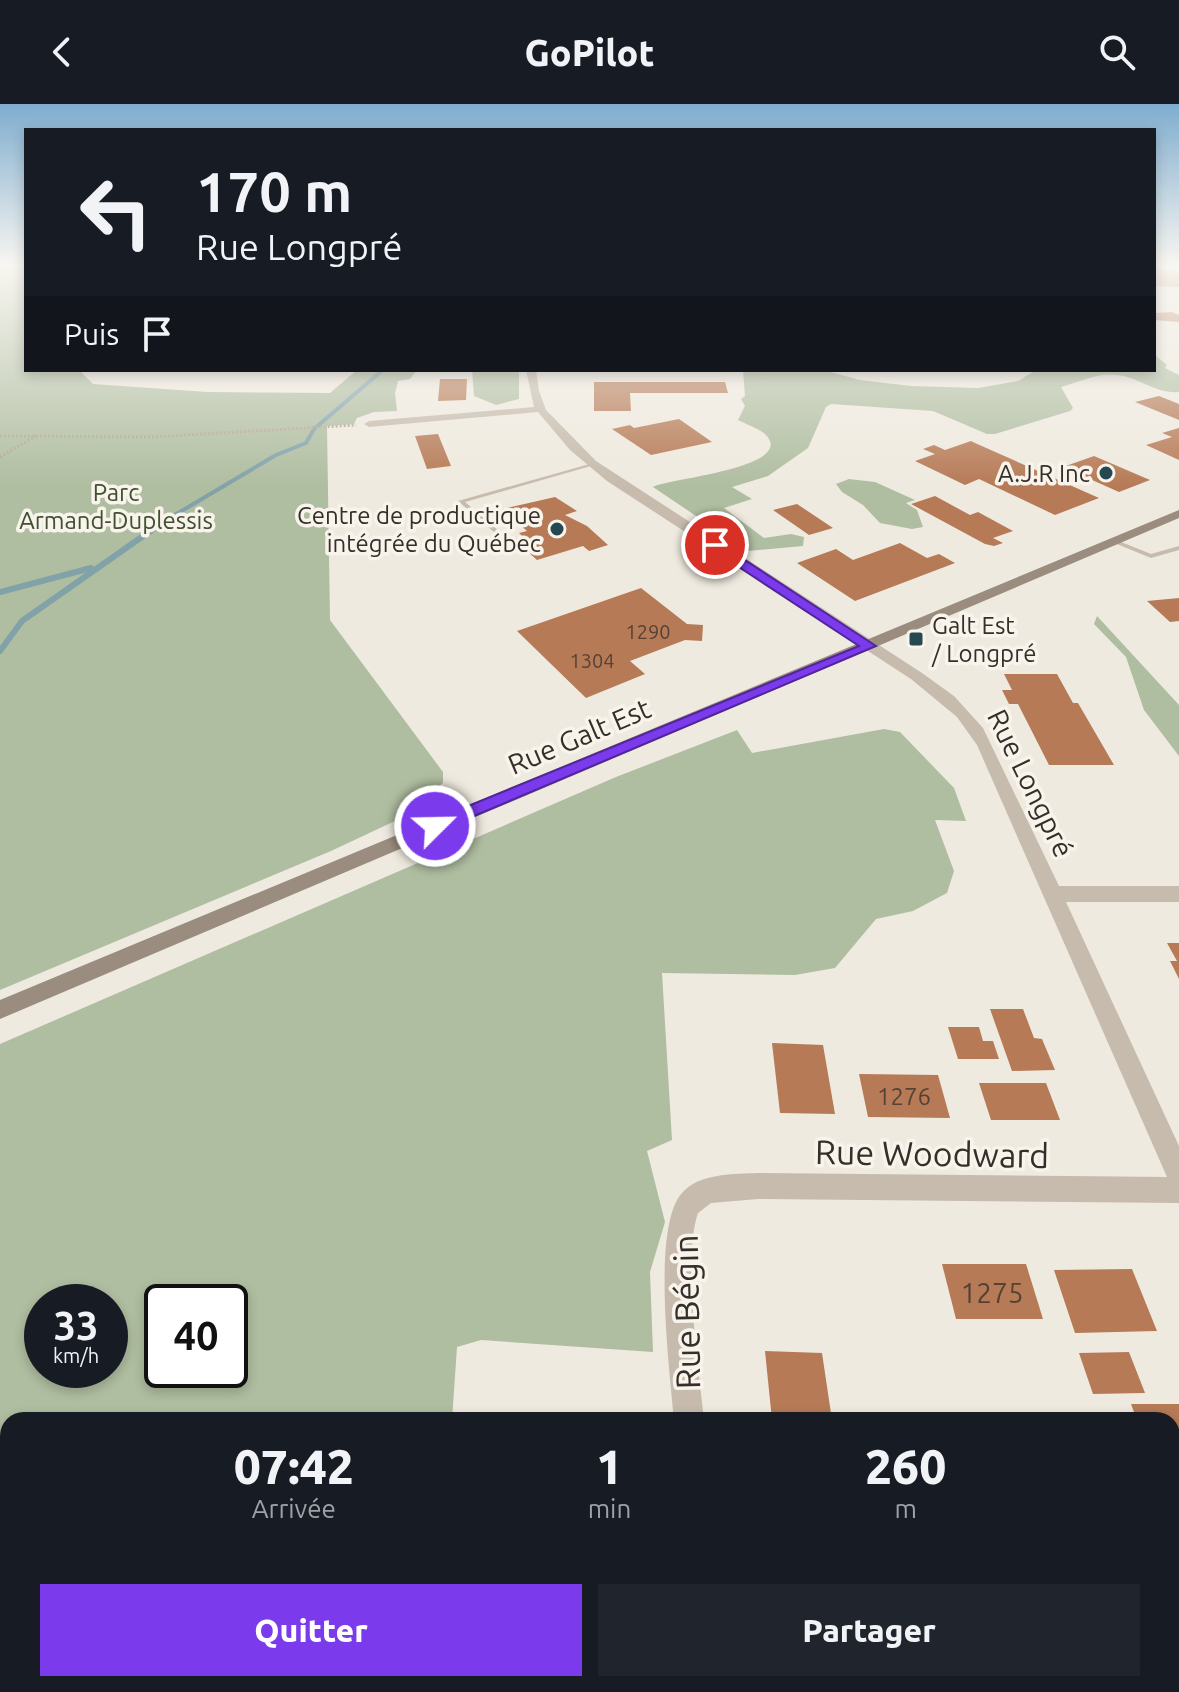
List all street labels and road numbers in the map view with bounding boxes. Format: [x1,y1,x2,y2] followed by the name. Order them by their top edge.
[503,692,655,780] street label: Rue Galt Est
[982,704,1080,862] street label: Rue Longpré
[815,1132,1049,1174] street label: Rue Woodward
[666,1234,706,1390] street label: Rue Bégin

